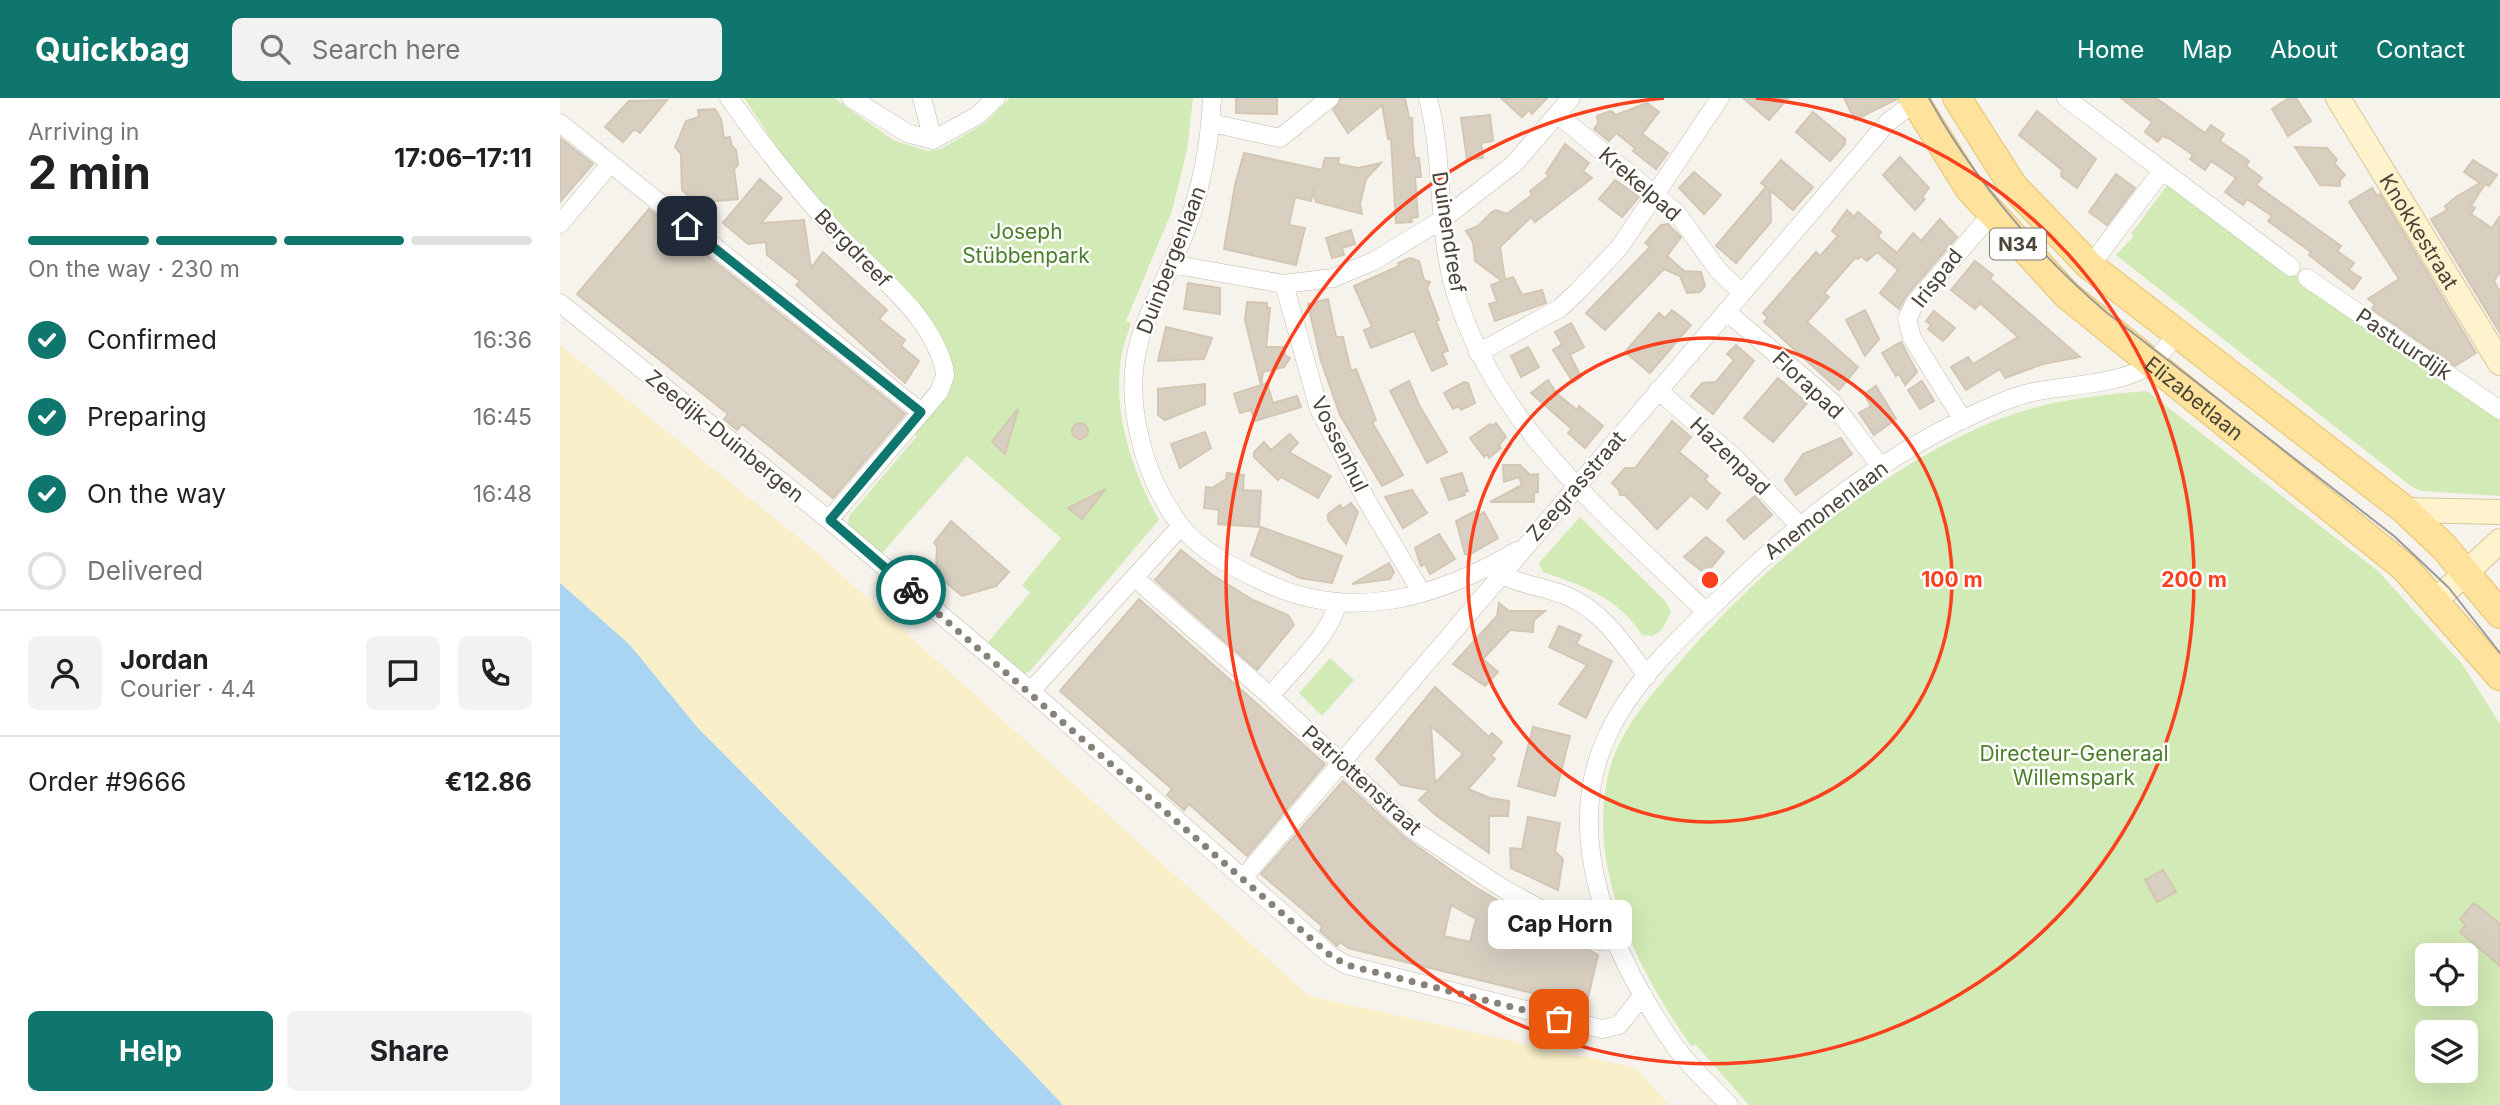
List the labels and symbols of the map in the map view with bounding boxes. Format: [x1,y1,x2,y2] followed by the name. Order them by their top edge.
[1594,142,1686,226] street label: Krekelpad
[2375,169,2464,293] street label: Knokkestraat
[1427,170,1471,295] street label: Duinendreef
[1131,183,1211,337] street label: Duinbergenlaan
[657,196,717,256] pin
[810,204,897,292] street label: Bergdreef
[962,219,1090,268] park label: Joseph Stübbenpark
[1990,228,2046,260] road number: N34
[1906,244,1968,312] street label: Irispad
[2351,303,2457,385] street label: Pastuurdijk
[1767,346,1849,424] street label: Florapad
[2140,351,2249,445] street label: Elizabetlaan
[641,365,809,507] street label: Zeedijk-Duinbergen
[1306,392,1374,496] street label: Vossenhul
[1685,412,1775,500] street label: Hazenpad
[1521,426,1631,546] street label: Zeegrasstraat
[1759,455,1893,565] street label: Anemonenlaan
[876,555,946,625] courier
[1921,567,1983,592] text: 100 m
[2161,567,2227,592] text: 200 m
[1698,568,1722,592] centre of rings
[1297,720,1427,840] street label: Patriottenstraat
[1979,741,2169,790] park label: Directeur-Generaal Willemspark
[1487,900,1631,949] callout: Cap Horn
[1529,989,1589,1049] pin

